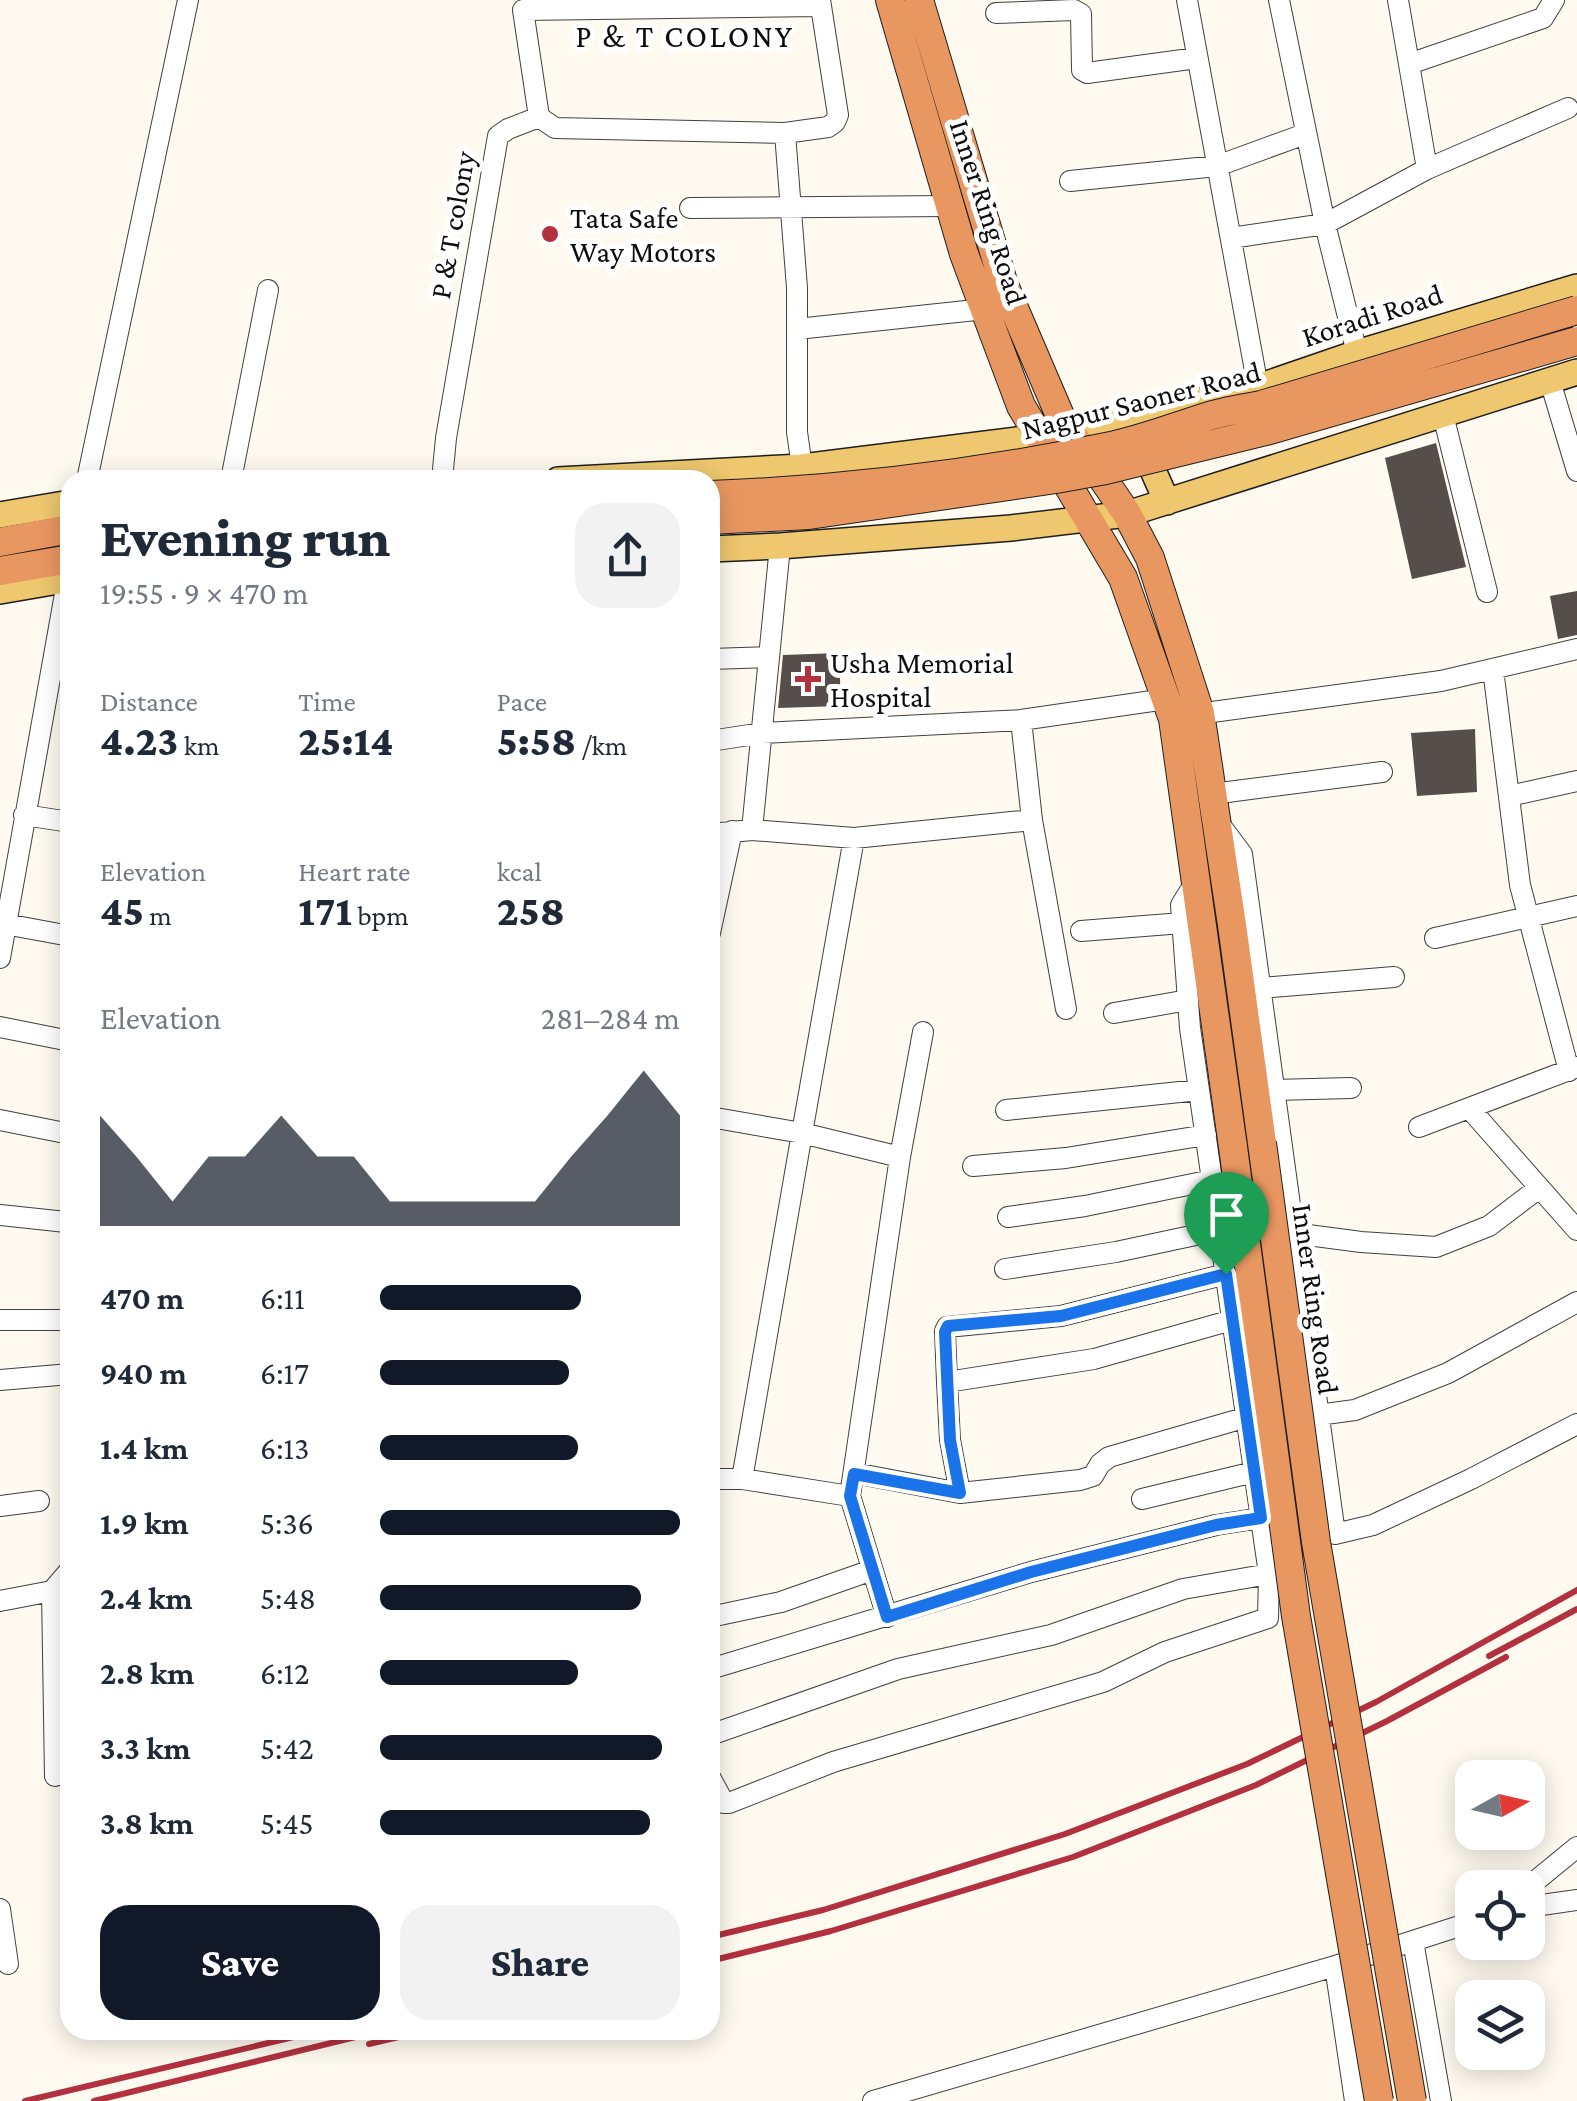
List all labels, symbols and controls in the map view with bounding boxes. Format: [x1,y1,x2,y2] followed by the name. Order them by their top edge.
[576,18,794,54] district label: P & T COLONY
[943,115,1034,309] street label: Inner Ring Road
[423,149,482,301] street label: P & T colony
[570,201,716,269] place label: Tata Safe Way Motors
[539,223,561,245] marker: Tata Safe Way Motors
[1298,277,1447,353] street label: Koradi Road
[1018,354,1264,447] street label: Nagpur Saoner Road
[575,503,680,608] button: share
[100,507,390,568] text: Evening run
[100,575,309,611] text: 19:55 · 9 × 470 m
[830,646,1014,714] place label: Usha Memorial Hospital
[795,666,821,692] marker: Usha Memorial Hospital
[100,686,198,717] text: Distance
[298,686,356,717] text: Time
[497,686,547,717] text: Pace
[100,717,178,764] text: 4.23
[298,717,393,764] text: 25:14
[497,717,576,764] text: 5:58
[178,730,220,761] text: km
[576,730,627,761] text: /km
[100,856,206,887] text: Elevation
[298,856,410,887] text: Heart rate
[497,856,542,887] text: kcal
[100,887,144,934] text: 45
[298,887,352,934] text: 171
[497,887,565,934] text: 258
[144,900,172,931] text: m
[352,900,409,931] text: bpm
[100,1000,221,1036] text: Elevation
[541,1000,680,1036] text: 281–284 m
[1184,1172,1269,1275] pin
[1199,1187,1254,1242] icon: arrive
[1285,1201,1346,1397] street label: Inner Ring Road
[100,1280,184,1316] text: 470 m
[260,1280,305,1316] text: 6:11
[100,1355,187,1391] text: 940 m
[260,1355,309,1391] text: 6:17
[100,1430,188,1466] text: 1.4 km
[260,1430,309,1466] text: 6:13
[100,1505,189,1541] text: 1.9 km
[260,1505,314,1541] text: 5:36
[100,1580,193,1616] text: 2.4 km
[260,1580,316,1616] text: 5:48
[100,1655,194,1691] text: 2.8 km
[260,1655,309,1691] text: 6:12
[100,1730,191,1766] text: 3.3 km
[260,1730,314,1766] text: 5:42
[1455,1760,1545,1850] north arrow
[1455,1760,1545,2070] map controls
[100,1805,194,1841] text: 3.8 km
[260,1805,314,1841] text: 5:45
[1455,1870,1545,1960] button: locate
[100,1905,380,2020] button: Save
[400,1905,680,2020] button: Share
[1455,1980,1545,2070] button: layers

